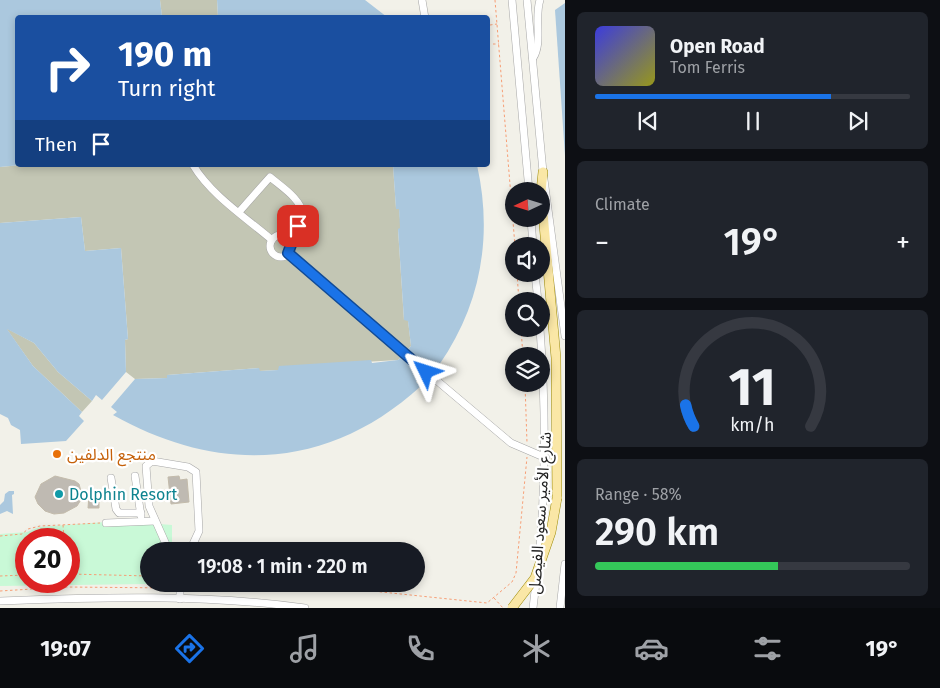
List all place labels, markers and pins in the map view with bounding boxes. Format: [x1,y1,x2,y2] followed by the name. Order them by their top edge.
[277,205,319,247] pin
[67,445,156,467] place label: منتجع الدلفين
[51,448,63,460] marker: منتجع الدلفين
[69,485,177,504] place label: Dolphin Resort
[53,488,65,500] marker: Dolphin Resort

